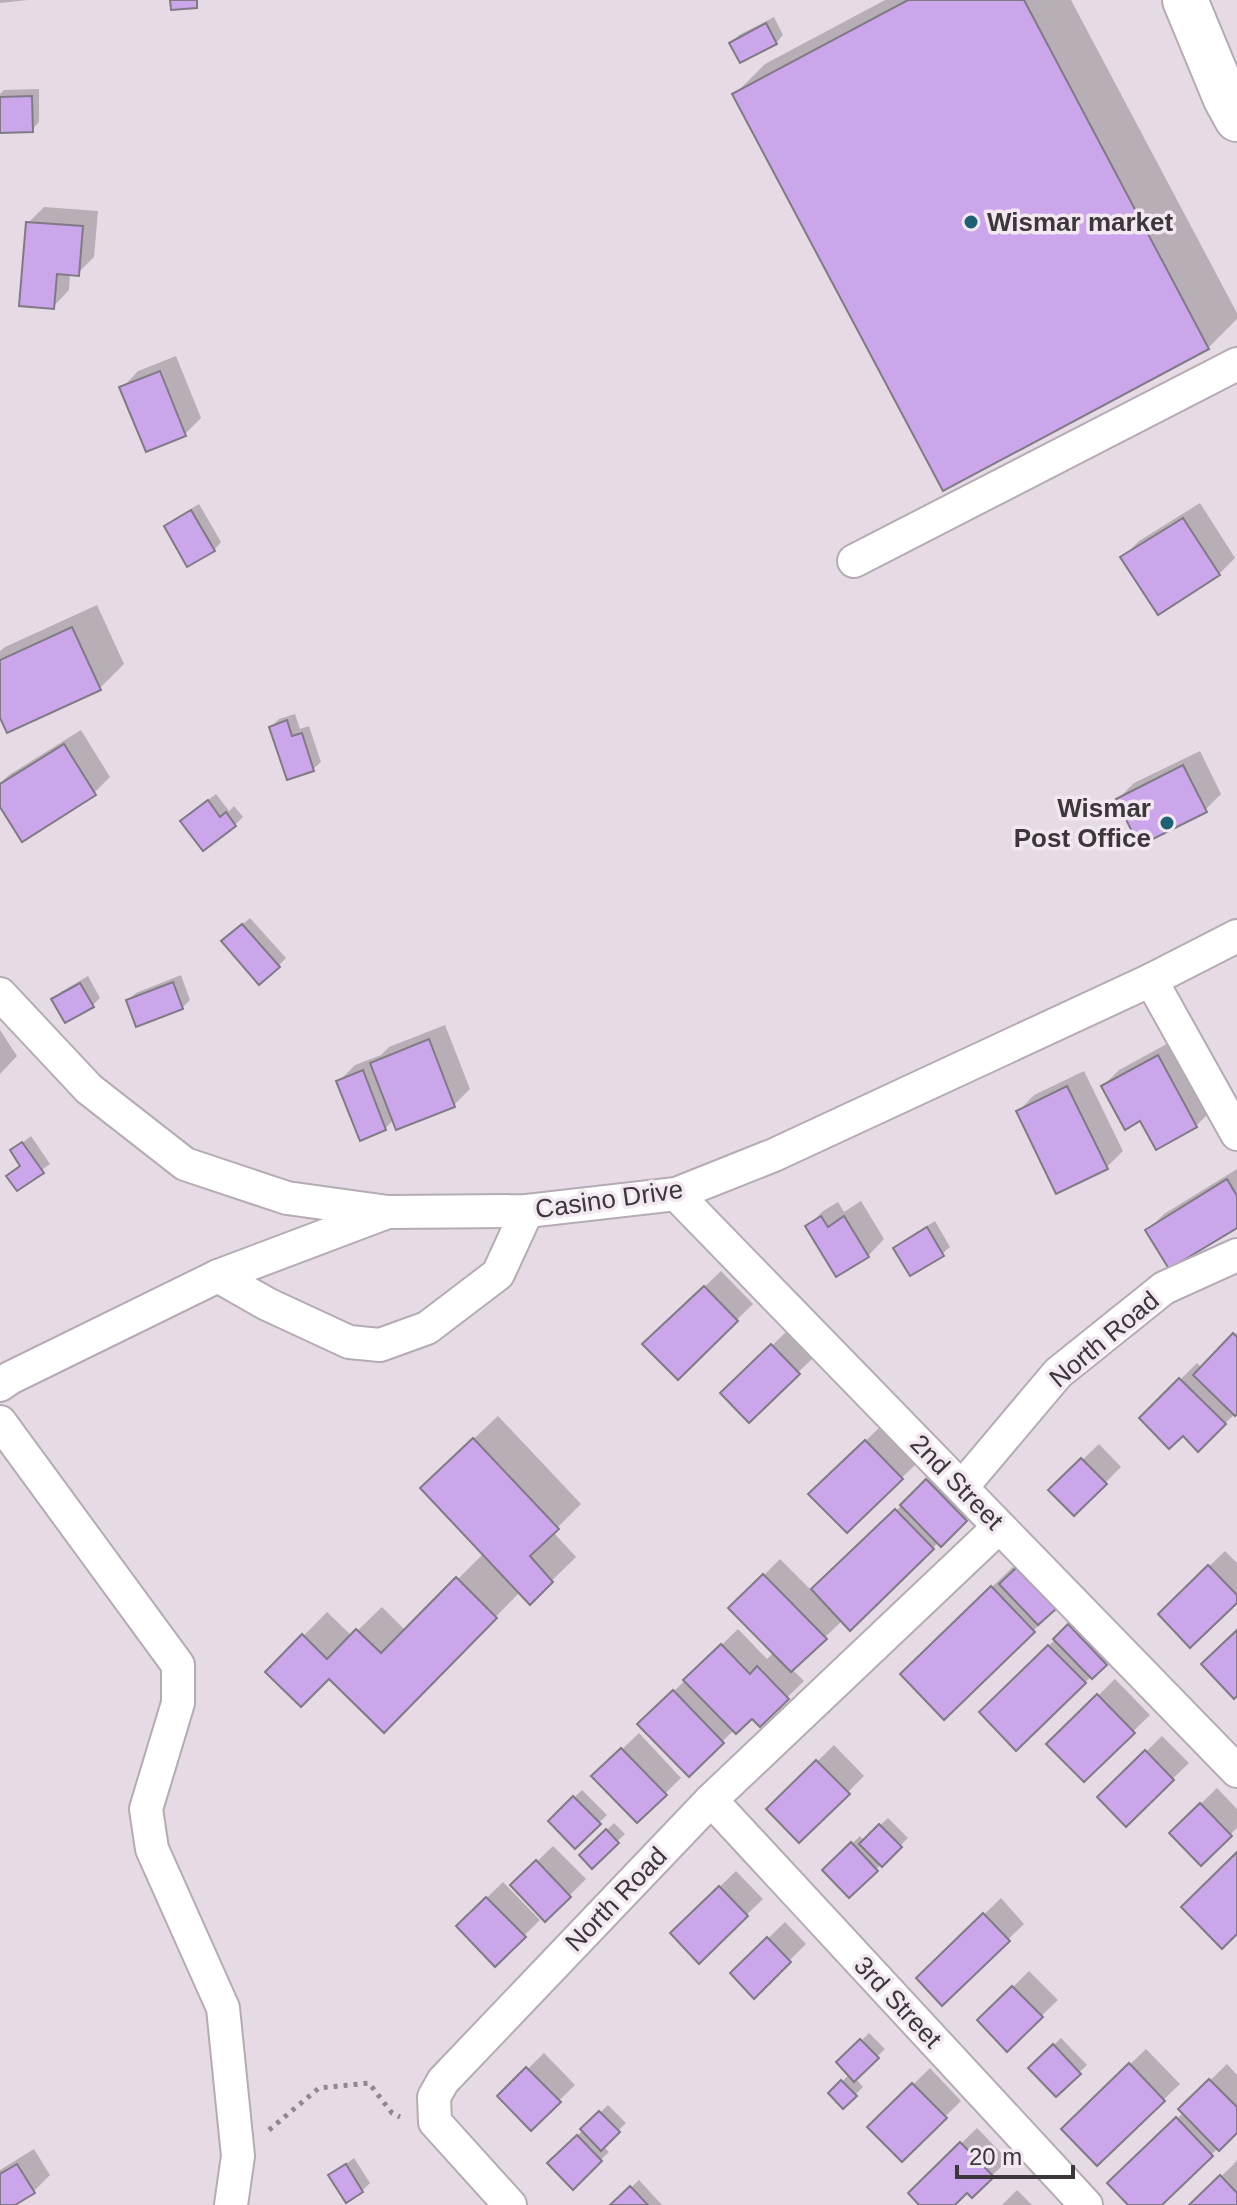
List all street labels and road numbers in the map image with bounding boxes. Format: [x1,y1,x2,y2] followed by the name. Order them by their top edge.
[533,1174,685,1224] street label: Casino Drive
[1043,1285,1165,1393] street label: North Road
[905,1428,1010,1536] street label: 2nd Street
[559,1841,673,1957] street label: North Road
[848,1950,948,2055] street label: 3rd Street

